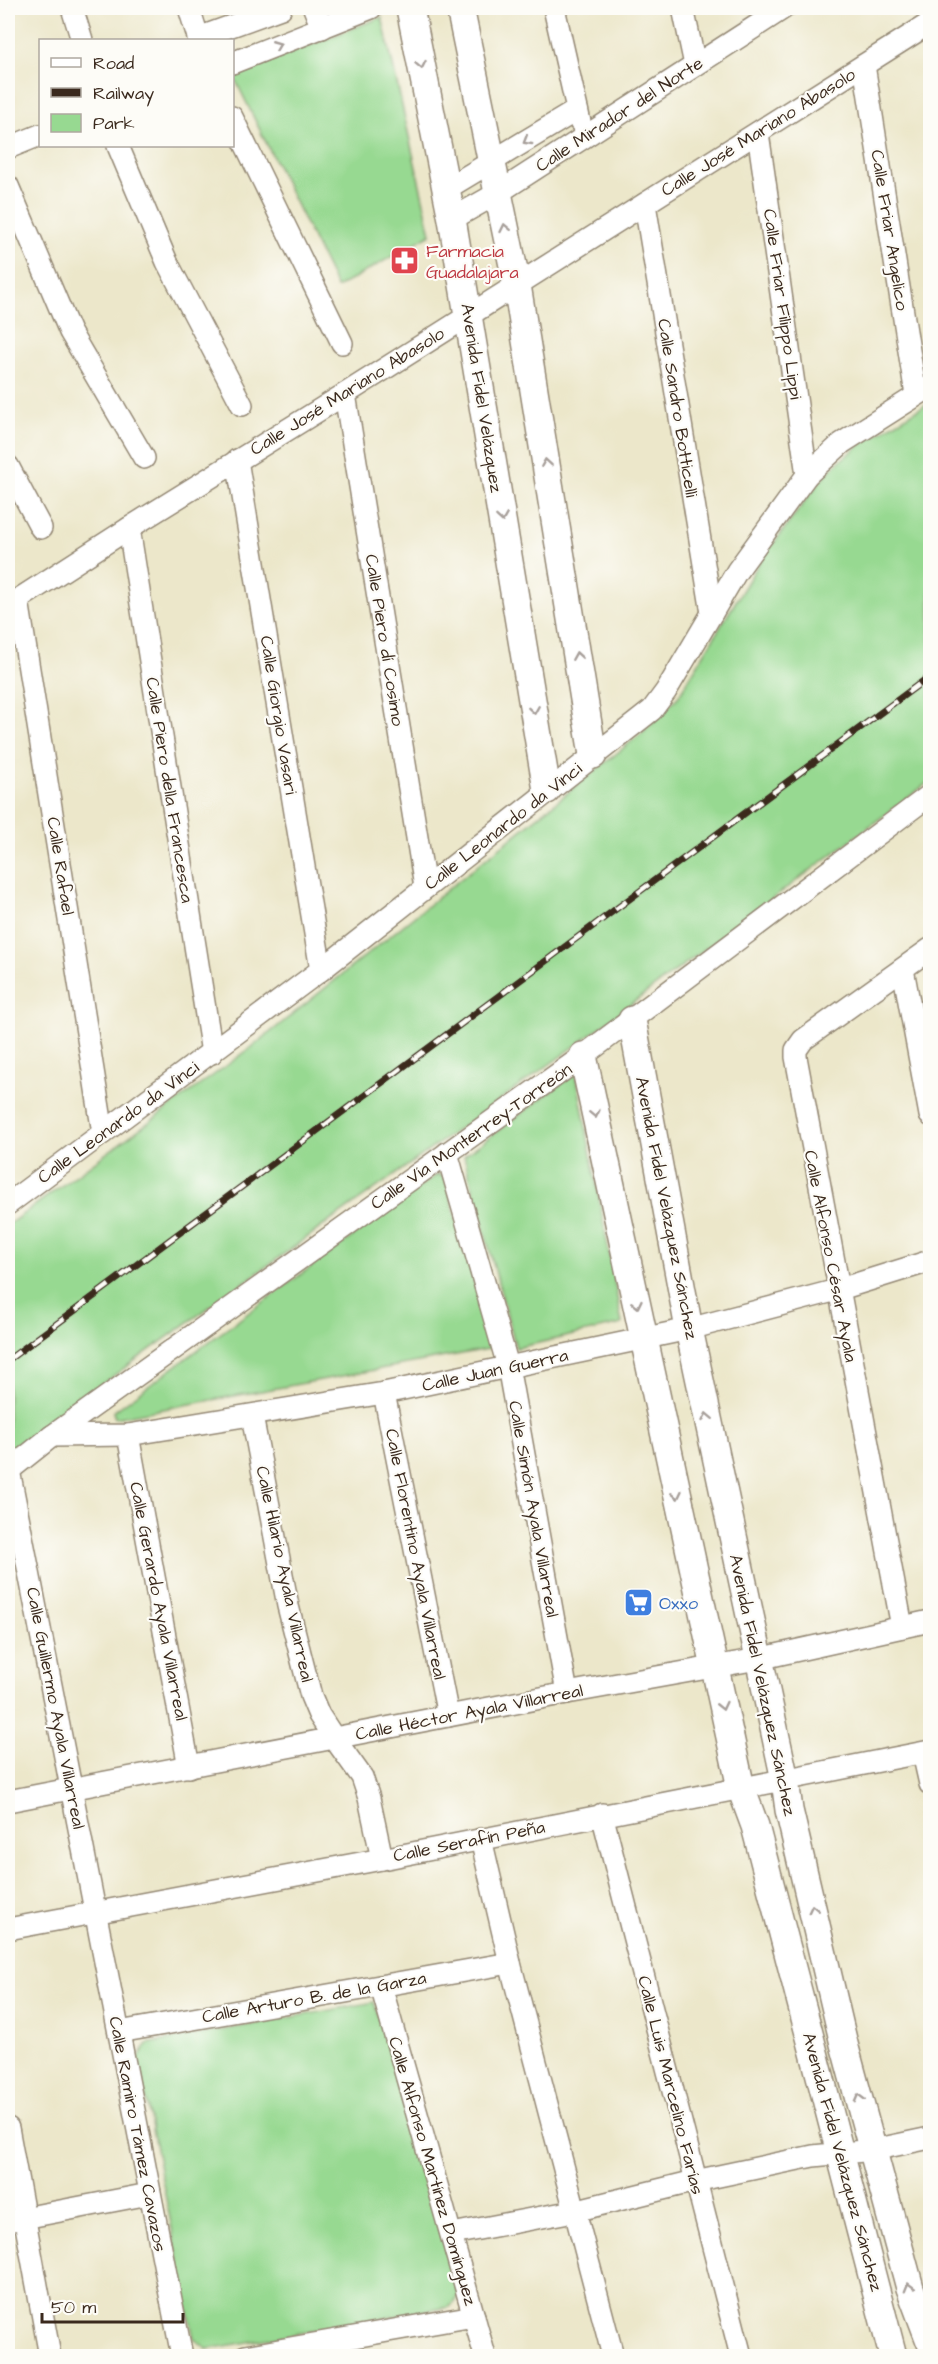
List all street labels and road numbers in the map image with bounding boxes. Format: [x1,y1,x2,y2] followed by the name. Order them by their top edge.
[531,51,708,178] street label: Calle Mirador del Norte
[656,62,860,203] street label: Calle José Mariano Abasolo
[863,148,915,312] street label: Calle Friar Angelico
[757,207,808,401] street label: Calle Friar Filippo Lippi
[454,302,509,494] street label: Avenida Fidel Velázquez
[651,317,704,499] street label: Calle Sandro Botticelli
[245,321,449,462] street label: Calle José Mariano Abasolo
[359,552,410,728] street label: Calle Piero dí Cosimo
[253,634,303,797] street label: Calle Giorgio Vasari
[139,676,200,905] street label: Calle Piero della Francesca
[419,757,588,896] street label: Calle Leonardo da Vinci
[40,815,81,917] street label: Calle Rafael
[32,1055,204,1190] street label: Calle Leonardo da Vinci
[365,1057,578,1217] street label: Calle Vía Monterrey-Torreón
[629,1075,704,1342] street label: Avenida Fidel Velázquez Sánchez
[797,1148,863,1364] street label: Calle Alfonso César Ayala
[420,1343,571,1398] street label: Calle Juan Guerra
[501,1399,565,1620] street label: Calle Simón Ayala Villarreal
[378,1426,452,1682] street label: Calle Florentino Ayala Villarreal
[248,1464,320,1685] street label: Calle Hilario Ayala Villarreal
[122,1480,194,1723] street label: Calle Gerardo Ayala Villarreal
[723,1552,803,1818] street label: Avenida Fidel Velázquez Sánchez
[19,1585,91,1831] street label: Calle Guillermo Ayala Villarreal
[353,1678,585,1748] street label: Calle Héctor Ayala Villarreal
[391,1815,547,1868] street label: Calle Serafín Peña
[200,1965,428,2030] street label: Calle Arturo B. de la Garza
[631,1973,710,2197] street label: Calle Luis Marcelino Farías
[102,2014,173,2254] street label: Calle Ramiro Támez Cavazos
[796,2030,889,2294] street label: Avenida Fidel Velázquez Sánchez
[381,2034,483,2309] street label: Calle Alfonso Martínez Domínguez

